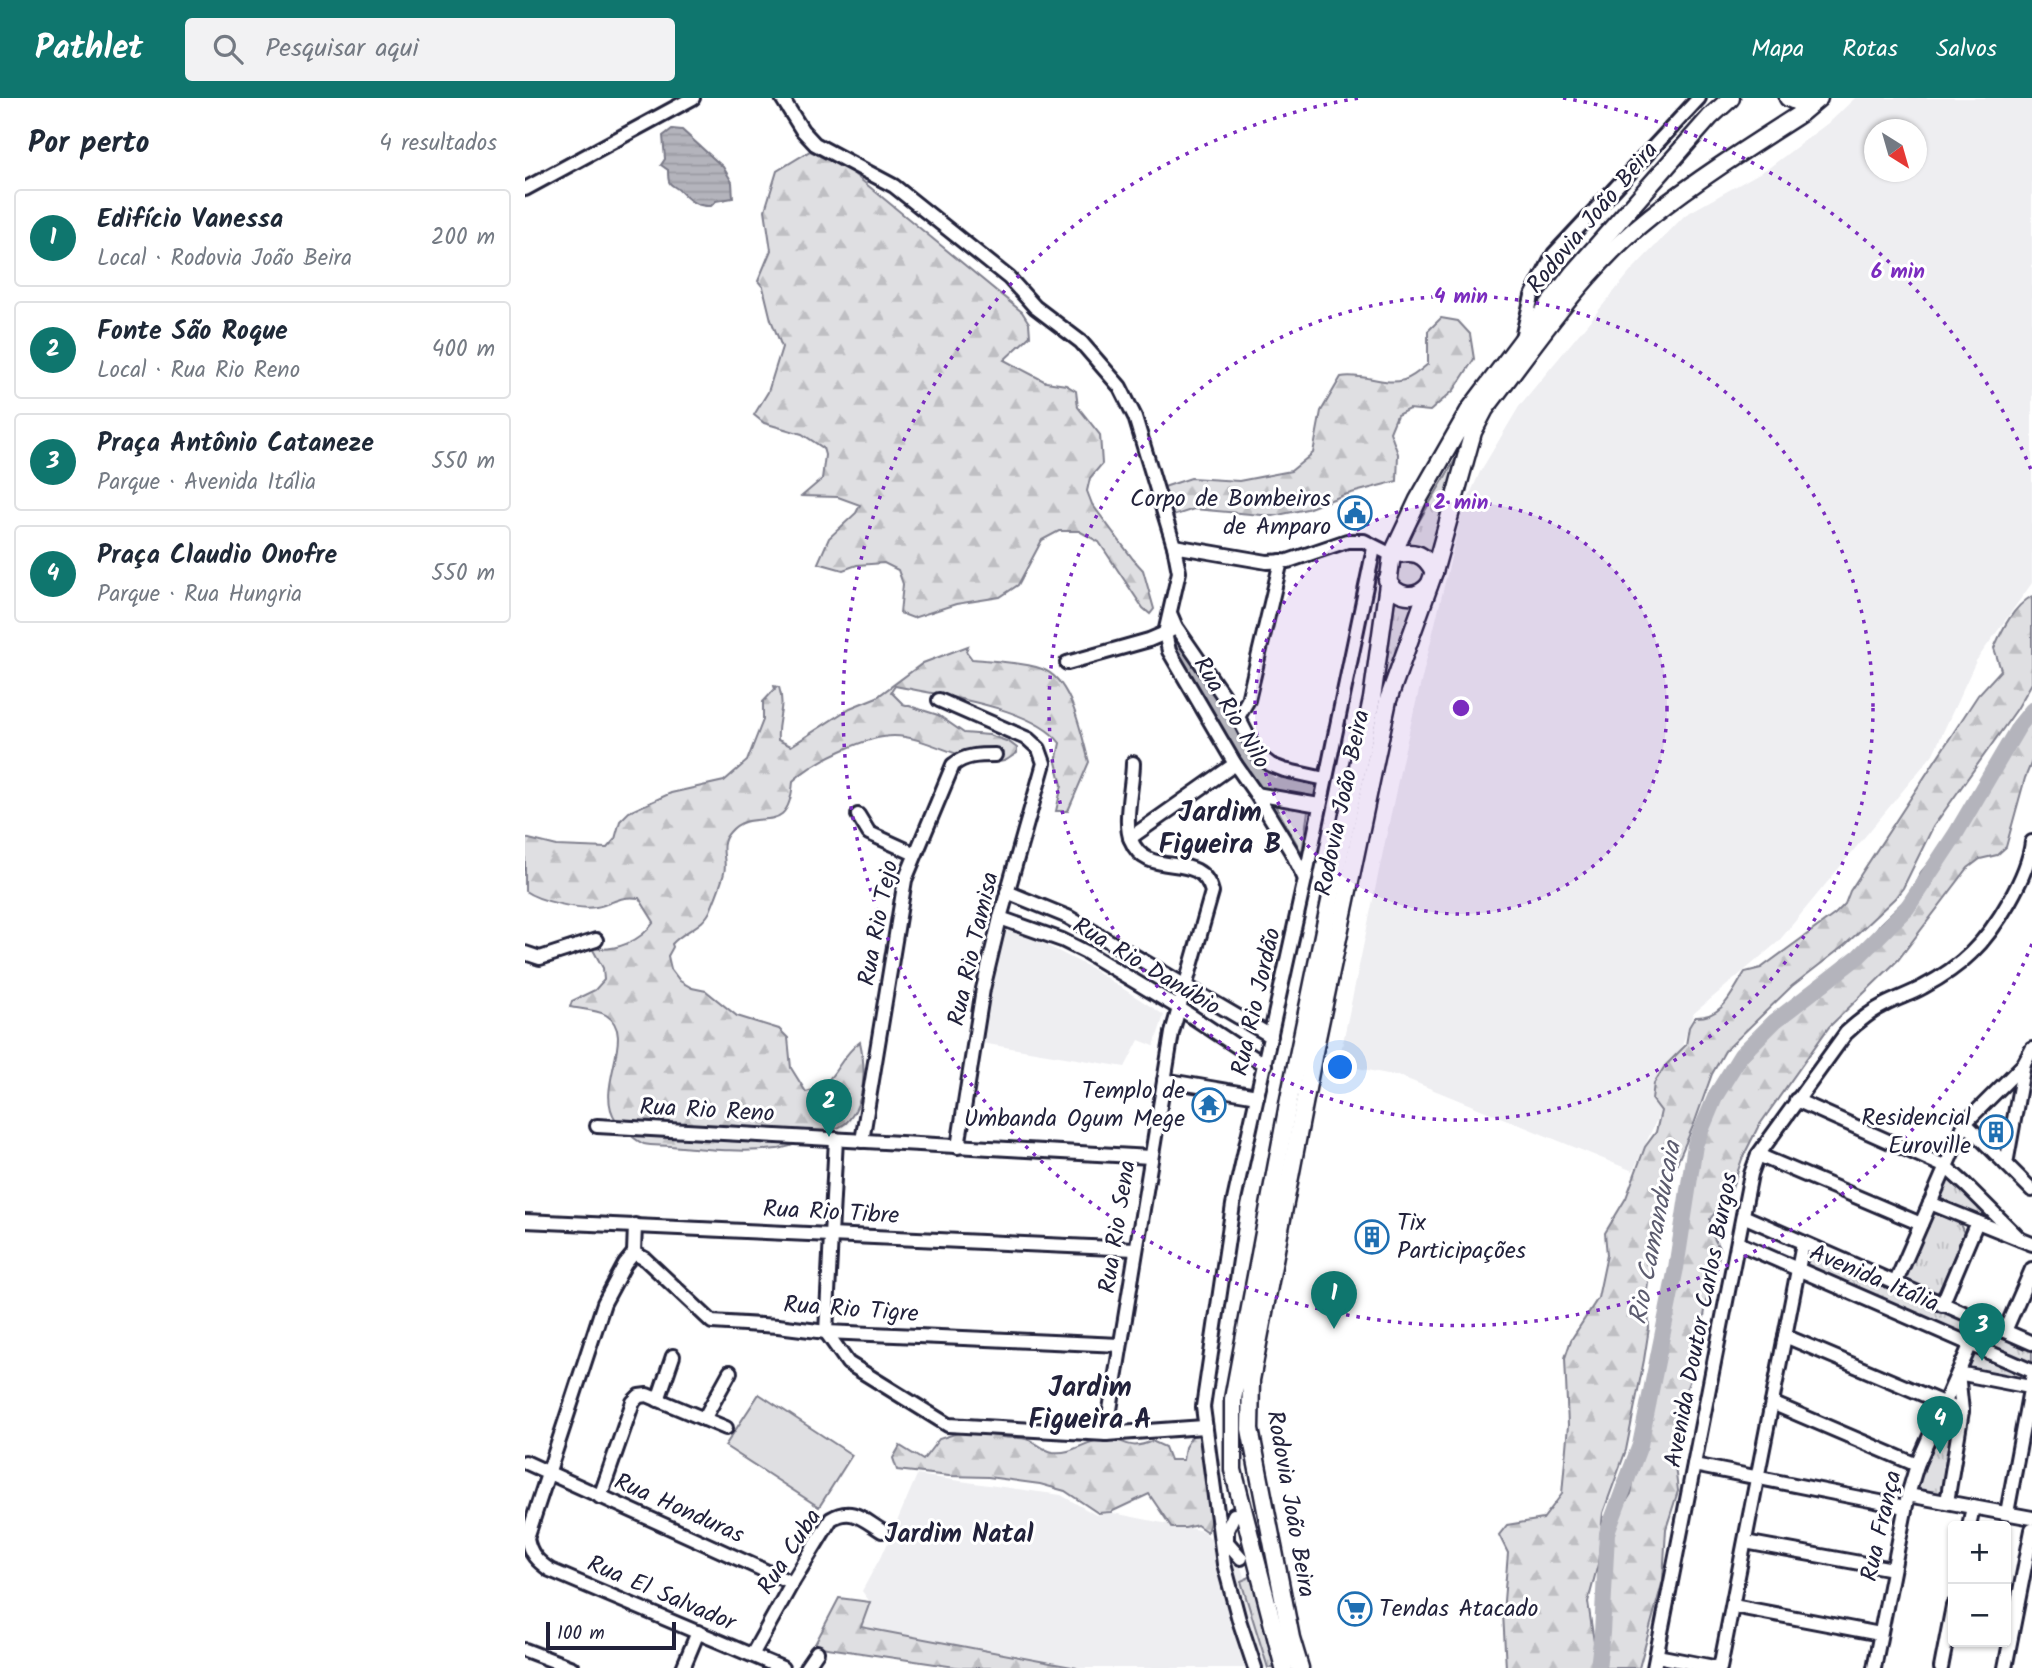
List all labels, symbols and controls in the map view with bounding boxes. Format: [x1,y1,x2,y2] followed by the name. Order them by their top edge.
[185,18,675,81] search box
[35,23,143,76] text: Pathlet
[265,28,419,70] text: Pesquisar aqui
[209,30,247,68] icon: search
[1751,30,1804,69] text: Mapa
[1842,30,1898,69] text: Rotas
[1936,30,1997,69] text: Salvos
[1864,119,1927,182] north arrow
[28,120,149,168] text: Por perto
[379,126,497,162] text: 4 resultados
[1517,133,1669,303] street label: Rodovia João Beira
[97,199,283,241] text: Edifício Vanessa
[50,220,56,256] text: 1
[431,220,495,256] text: 200 m
[97,241,352,277] text: Local · Rodovia João Beira
[1871,256,1925,289] text: 6 min
[1434,281,1488,314] text: 4 min
[97,311,288,353] text: Fonte São Roque
[46,332,60,368] text: 2
[432,332,495,368] text: 400 m
[97,353,300,389] text: Local · Rua Rio Reno
[97,423,374,465] text: Praça Antônio Cataneze
[47,444,59,480] text: 3
[431,444,495,480] text: 550 m
[97,465,316,501] text: Parque · Avenida Itália
[1130,480,1331,547] place label: Corpo de Bombeiros de Amparo
[1434,487,1488,520] text: 2 min
[1336,494,1374,532] public building icon: Corpo de Bombeiros de Amparo
[97,535,337,577] text: Praça Claudio Onofre
[47,556,59,592] text: 4
[431,556,495,592] text: 550 m
[97,577,302,613] text: Parque · Rua Hungria
[1182,649,1280,777] street label: Rua Rio Nilo
[1449,696,1473,720] centre of rings
[1304,706,1382,900] street label: Rodovia João Beira
[1158,791,1282,868] district label: Jardim Figueira B
[848,857,910,989] street label: Rua Rio Tejo
[937,868,1011,1030] street label: Rua Rio Tamisa
[1064,907,1228,1027] street label: Rua Rio Danúbio
[1221,924,1293,1080] street label: Rua Rio Jordão
[1323,1050,1357,1084] your location
[964,1072,1185,1139] place label: Templo de Umbanda Ogum Mege
[806,1079,852,1137] pin: 2
[1190,1086,1228,1124] temple icon: Templo de Umbanda Ogum Mege
[638,1088,776,1134] street label: Rua Rio Reno
[1861,1099,1971,1166] place label: Residencial Euroville
[1977,1113,2015,1151] building icon: Residencial Euroville
[1618,1136,1695,1328] water label: Rio Camanducaia
[1088,1158,1148,1296] street label: Rua Rio Sena
[1654,1169,1750,1471] street label: Avenida Doutor Carlos Burgos
[762,1190,900,1236] street label: Rua Rio Tibre
[1397,1204,1526,1271] place label: Tix Participações
[1353,1218,1391,1256] building icon: Tix Participações
[1803,1234,1945,1324] street label: Avenida Itália
[1311,1271,1357,1329] pin: 1
[782,1286,920,1334] street label: Rua Rio Tigre
[1959,1303,2005,1361] pin: 3
[1028,1366,1152,1443] district label: Jardim Figueira A
[1917,1396,1963,1454] pin: 4
[1254,1407,1326,1601] street label: Rodovia João Beira
[608,1463,750,1555] street label: Rua Honduras
[1850,1467,1914,1585] street label: Rua França
[747,1501,833,1603] street label: Rua Cuba
[885,1514,1034,1556] district label: Jardim Natal
[1948,1521,2011,1647] map controls
[1948,1521,2011,1584] button: +
[581,1545,743,1644] street label: Rua El Salvador
[1948,1584,2011,1647] button: −
[1336,1590,1374,1628] supermarket icon: Tendas Atacado
[1379,1590,1539,1629] place label: Tendas Atacado
[546,1619,675,1651] scale bar
[557,1619,605,1649] text: 100 m

